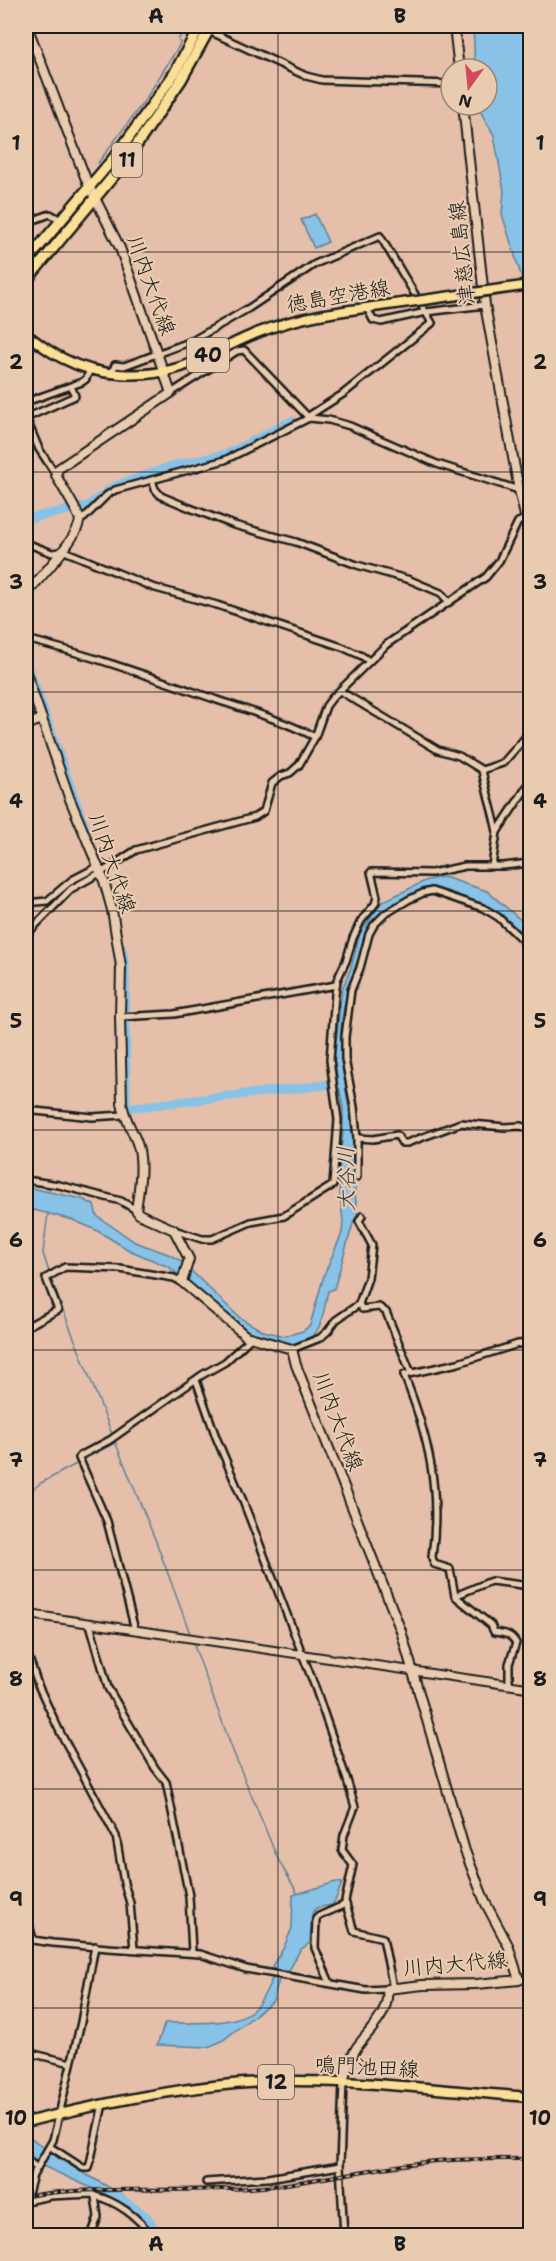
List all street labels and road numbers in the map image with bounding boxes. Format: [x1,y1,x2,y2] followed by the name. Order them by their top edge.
[112,143,142,177] road number: 11
[443,199,481,307] street label: 津慈広島線
[120,231,182,339] street label: 川内大代線
[284,273,392,319] street label: 徳島空港線
[187,338,229,372] road number: 40
[82,809,142,917] street label: 川内大代線
[306,1367,370,1475] street label: 川内大代線
[401,1945,509,1983] street label: 川内大代線
[314,2050,420,2084] street label: 鳴門池田線
[258,2065,294,2099] road number: 12

